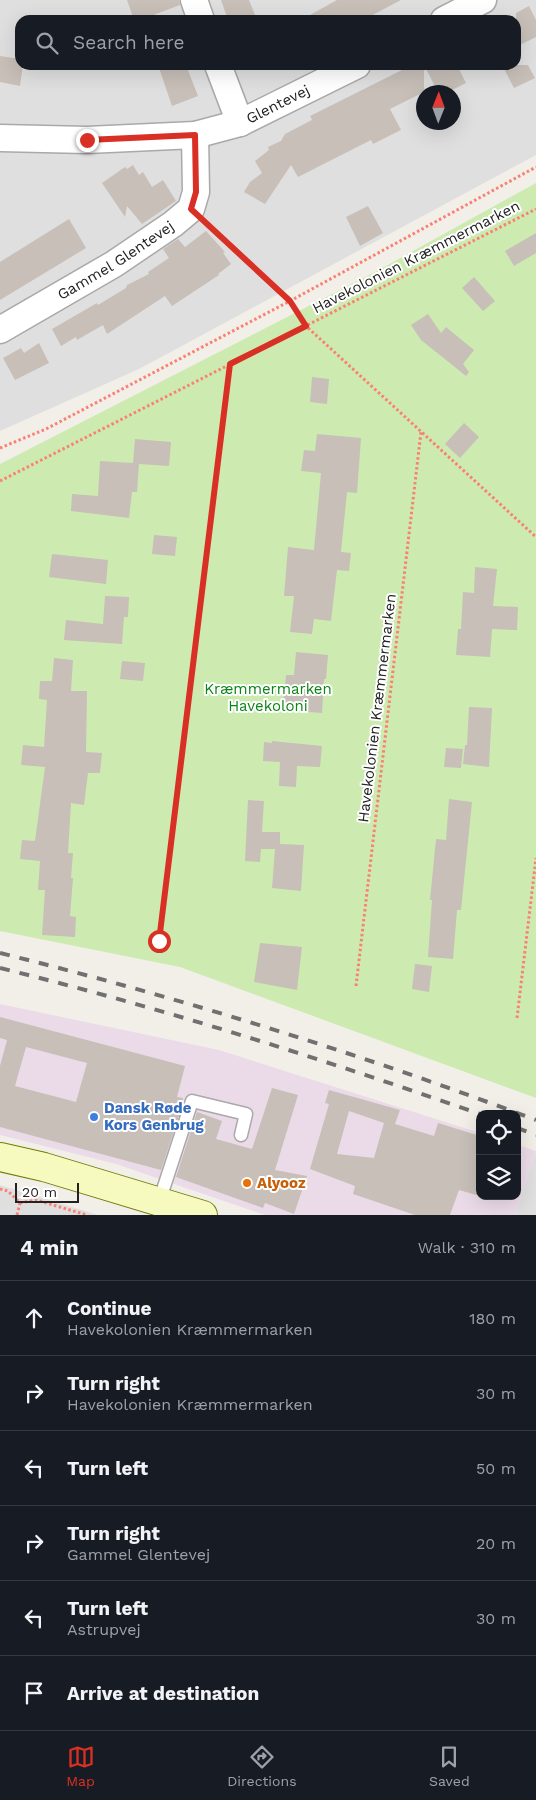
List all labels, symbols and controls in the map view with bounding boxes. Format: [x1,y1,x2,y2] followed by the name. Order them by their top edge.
[15,15,521,70] search box
[33,29,61,57] icon: search
[73,31,184,54] text: Search here
[243,81,313,128] street label: Glentevej
[416,85,461,130] north arrow
[76,129,99,152] route end
[309,197,523,317] street label: Havekolonien Kræmmermarken
[54,217,177,304] street label: Gammel Glentevej
[354,593,400,823] street label: Havekolonien Kræmmermarken
[204,680,332,715] park label: Kræmmermarken Havekoloni
[148,930,171,953] route start
[104,1099,204,1134] place label: Dansk Røde Kors Genbrug
[476,1110,521,1200] map controls
[476,1110,521,1155] button: locate
[88,1111,100,1123] marker: Dansk Røde Kors Genbrug
[476,1155,521,1200] button: layers
[257,1174,306,1192] place label: Alyooz
[241,1177,253,1189] marker: Alyooz
[15,1180,79,1203] scale bar
[22,1184,57,1200] text: 20 m
[20,1235,78,1260] text: 4 min
[418,1238,516,1257] text: Walk · 310 m
[67,1297,151,1320] text: Continue
[20,1304,48,1332] icon: ahead
[469,1309,516,1328] text: 180 m
[67,1320,313,1339] text: Havekolonien Kræmmermarken
[67,1372,160,1395] text: Turn right
[20,1379,48,1407] icon: right
[476,1384,516,1403] text: 30 m
[67,1395,313,1414] text: Havekolonien Kræmmermarken
[20,1454,48,1482] icon: left
[67,1457,148,1480] text: Turn left
[476,1459,516,1478] text: 50 m
[67,1522,160,1545] text: Turn right
[20,1529,48,1557] icon: right
[476,1534,516,1553] text: 20 m
[67,1545,210,1564] text: Gammel Glentevej
[67,1597,148,1620] text: Turn left
[20,1604,48,1632] icon: left
[476,1609,516,1628] text: 30 m
[67,1620,141,1639] text: Astrupvej
[20,1679,48,1707] icon: arrive
[67,1682,259,1705] text: Arrive at destination
[66,1743,95,1789] tab: Map
[227,1743,297,1789] tab: Directions
[429,1743,470,1789] tab: Saved

